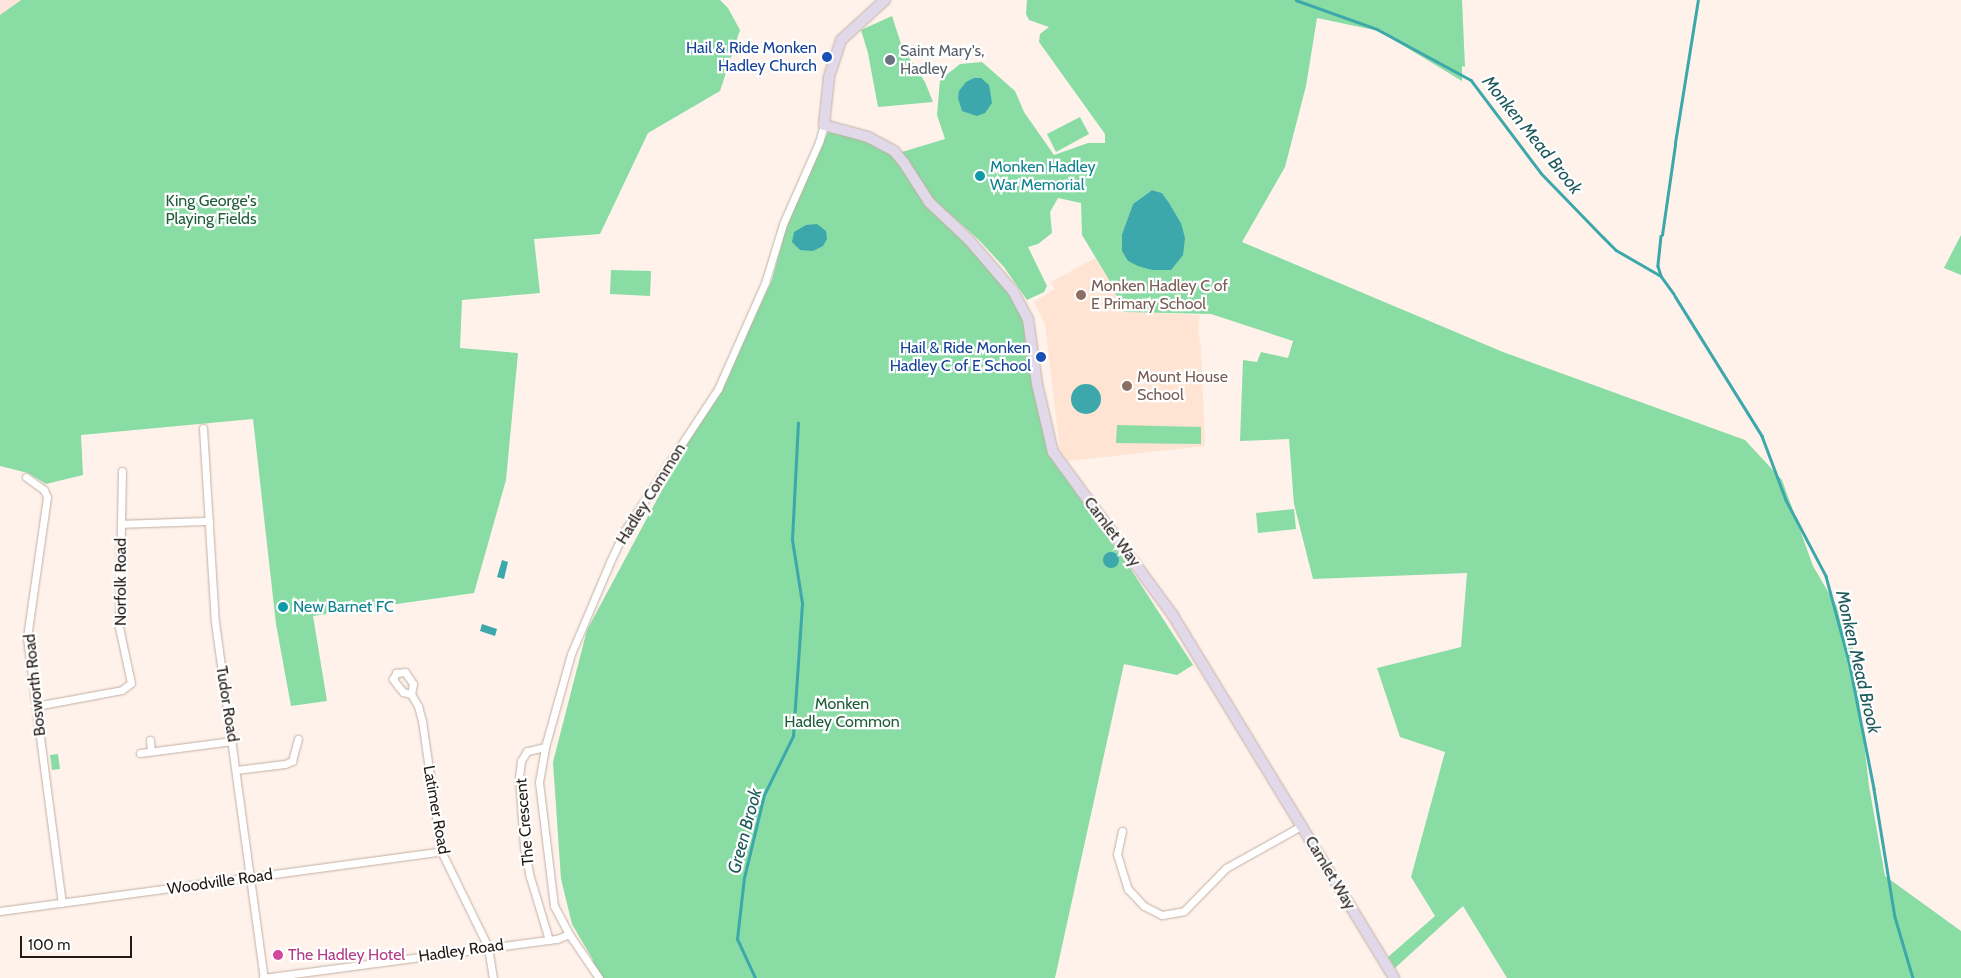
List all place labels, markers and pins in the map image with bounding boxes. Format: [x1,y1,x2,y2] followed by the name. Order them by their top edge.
[686,38,817,76] place label: Hail & Ride Monken Hadley Church
[900,41,985,79] place label: Saint Mary's, Hadley
[821,51,833,63] marker: Hail & Ride Monken Hadley Church
[884,54,896,66] marker: Saint Mary's, Hadley
[990,157,1096,195] place label: Monken Hadley War Memorial
[974,170,986,182] marker: Monken Hadley War Memorial
[1091,276,1228,314] place label: Monken Hadley C of E Primary School
[1075,289,1087,301] marker: Monken Hadley C of E Primary School
[890,338,1031,376] place label: Hail & Ride Monken Hadley C of E School
[1035,351,1047,363] marker: Hail & Ride Monken Hadley C of E School
[1137,367,1228,405] place label: Mount House School
[1121,380,1133,392] marker: Mount House School
[293,597,394,617] place label: New Barnet FC
[277,601,289,613] marker: New Barnet FC
[288,945,405,965] place label: The Hadley Hotel
[272,949,284,961] marker: The Hadley Hotel

